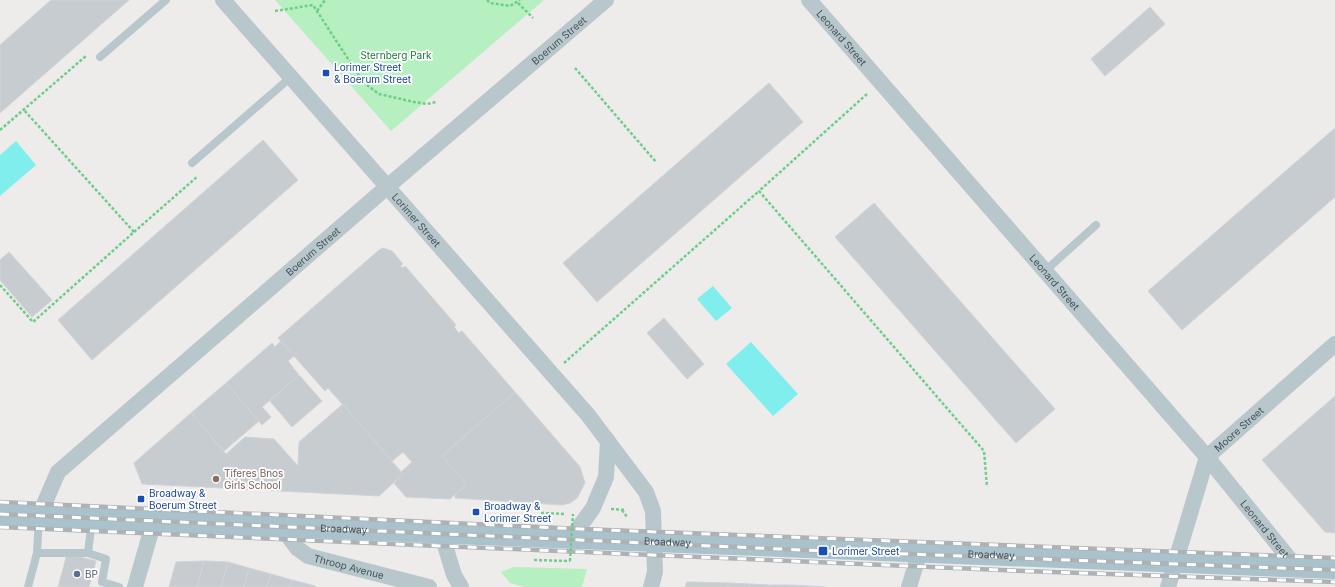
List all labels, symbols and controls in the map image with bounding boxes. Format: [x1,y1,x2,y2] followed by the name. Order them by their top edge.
[814,7,870,69] street label: Leonard Street
[529,13,589,67] street label: Boerum Street
[360,49,432,61] park label: Sternberg Park
[334,61,412,85] place label: Lorimer Street & Boerum Street
[321,68,331,78] marker: Lorimer Street & Boerum Street
[390,191,444,250] street label: Lorimer Street
[283,224,343,278] street label: Boerum Street
[1027,252,1083,313] street label: Leonard Street
[1212,404,1266,454] street label: Moore Street
[224,467,283,491] place label: Tiferes Bnos Girls School
[211,474,221,484] marker: Tiferes Bnos Girls School
[149,487,218,511] place label: Broadway & Boerum Street
[136,494,146,504] marker: Broadway & Boerum Street
[1238,498,1292,560] street label: Leonard Street
[484,500,552,524] place label: Broadway & Lorimer Street
[471,507,481,517] marker: Broadway & Lorimer Street
[320,522,368,536] street label: Broadway
[644,535,692,548] street label: Broadway
[817,545,829,557] marker: Lorimer Street
[832,545,900,557] place label: Lorimer Street
[967,547,1015,561] street label: Broadway
[312,552,385,581] street label: Throop Avenue
[85,568,98,580] place label: BP
[72,569,82,579] marker: BP

